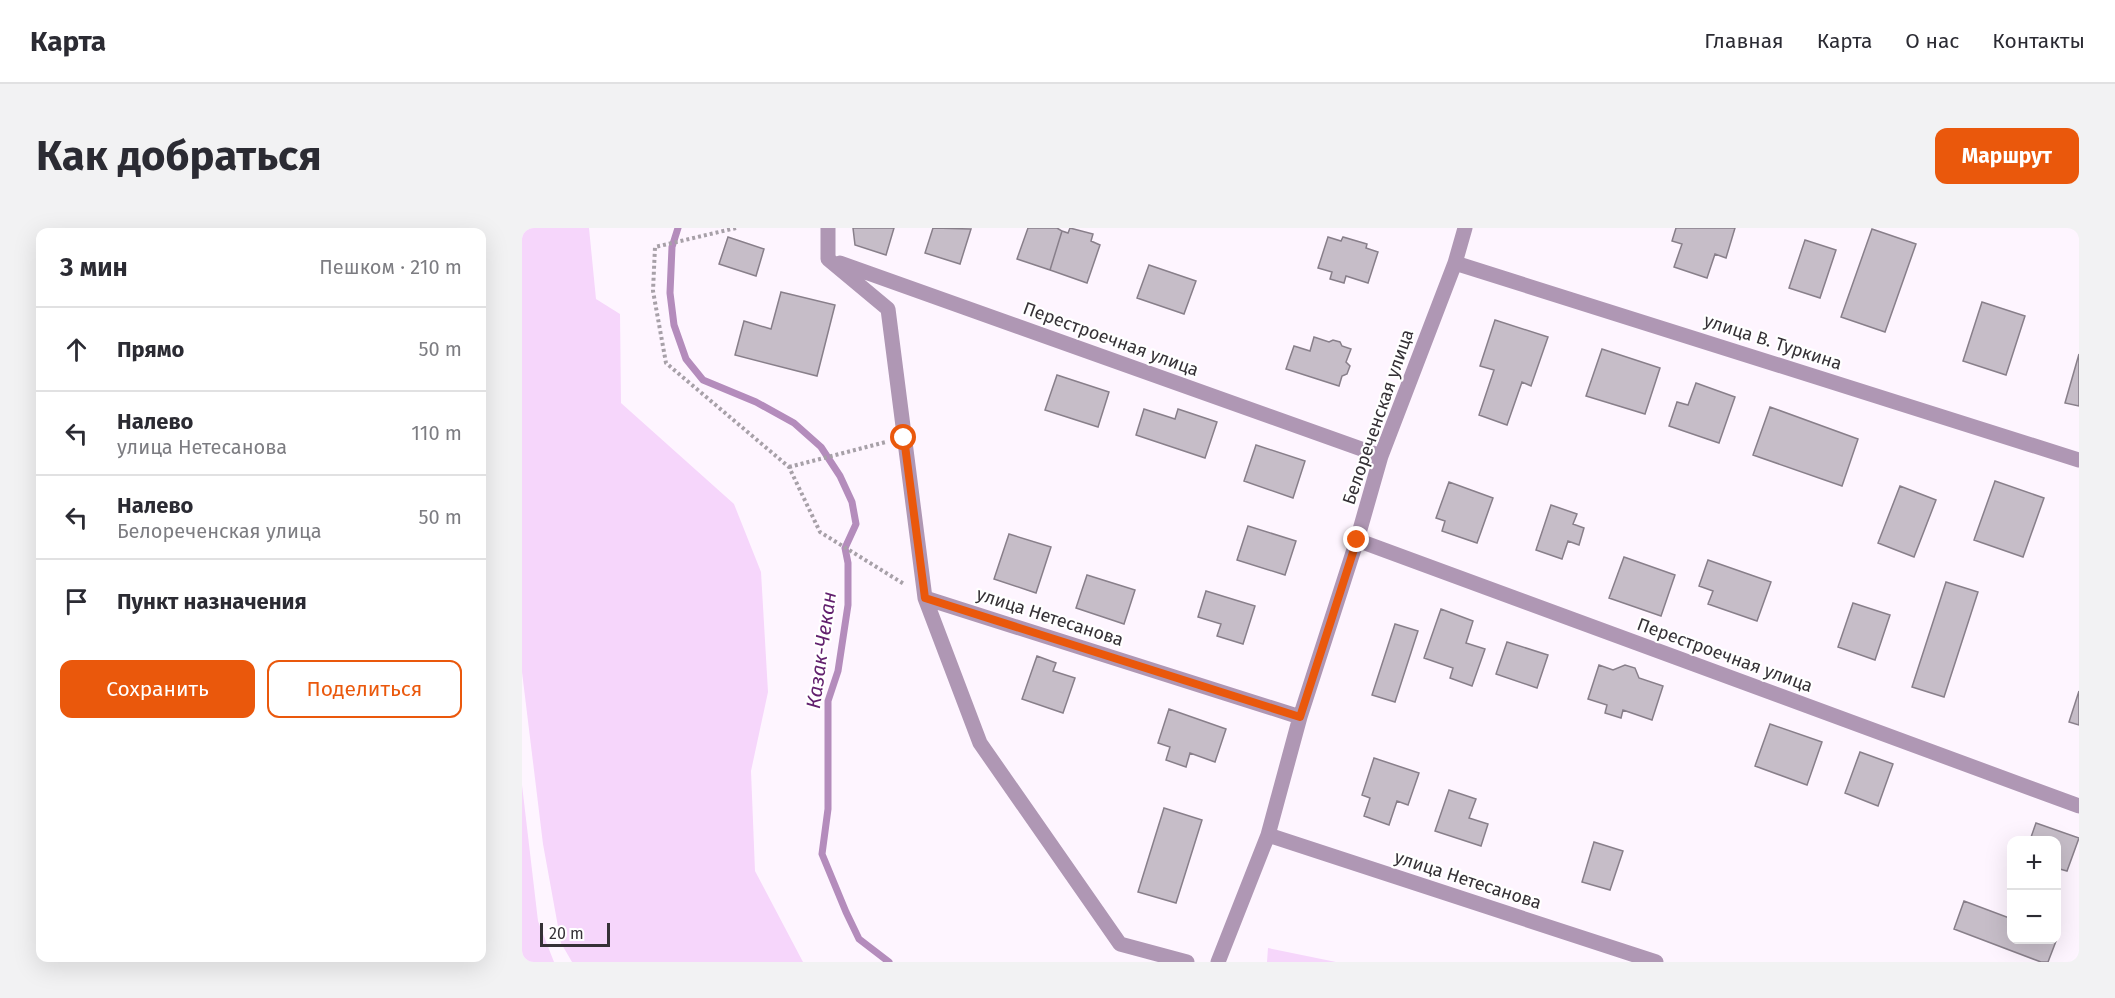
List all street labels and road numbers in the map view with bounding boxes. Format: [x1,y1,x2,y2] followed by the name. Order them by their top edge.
[1020,297,1202,381] street label: Перестроечная улица
[1701,309,1845,375] street label: улица В. Туркина
[1338,326,1418,508] street label: Белореченская улица
[974,583,1126,651] street label: улица Нетесанова
[1634,613,1816,697] street label: Перестроечная улица
[1392,846,1544,914] street label: улица Нетесанова

